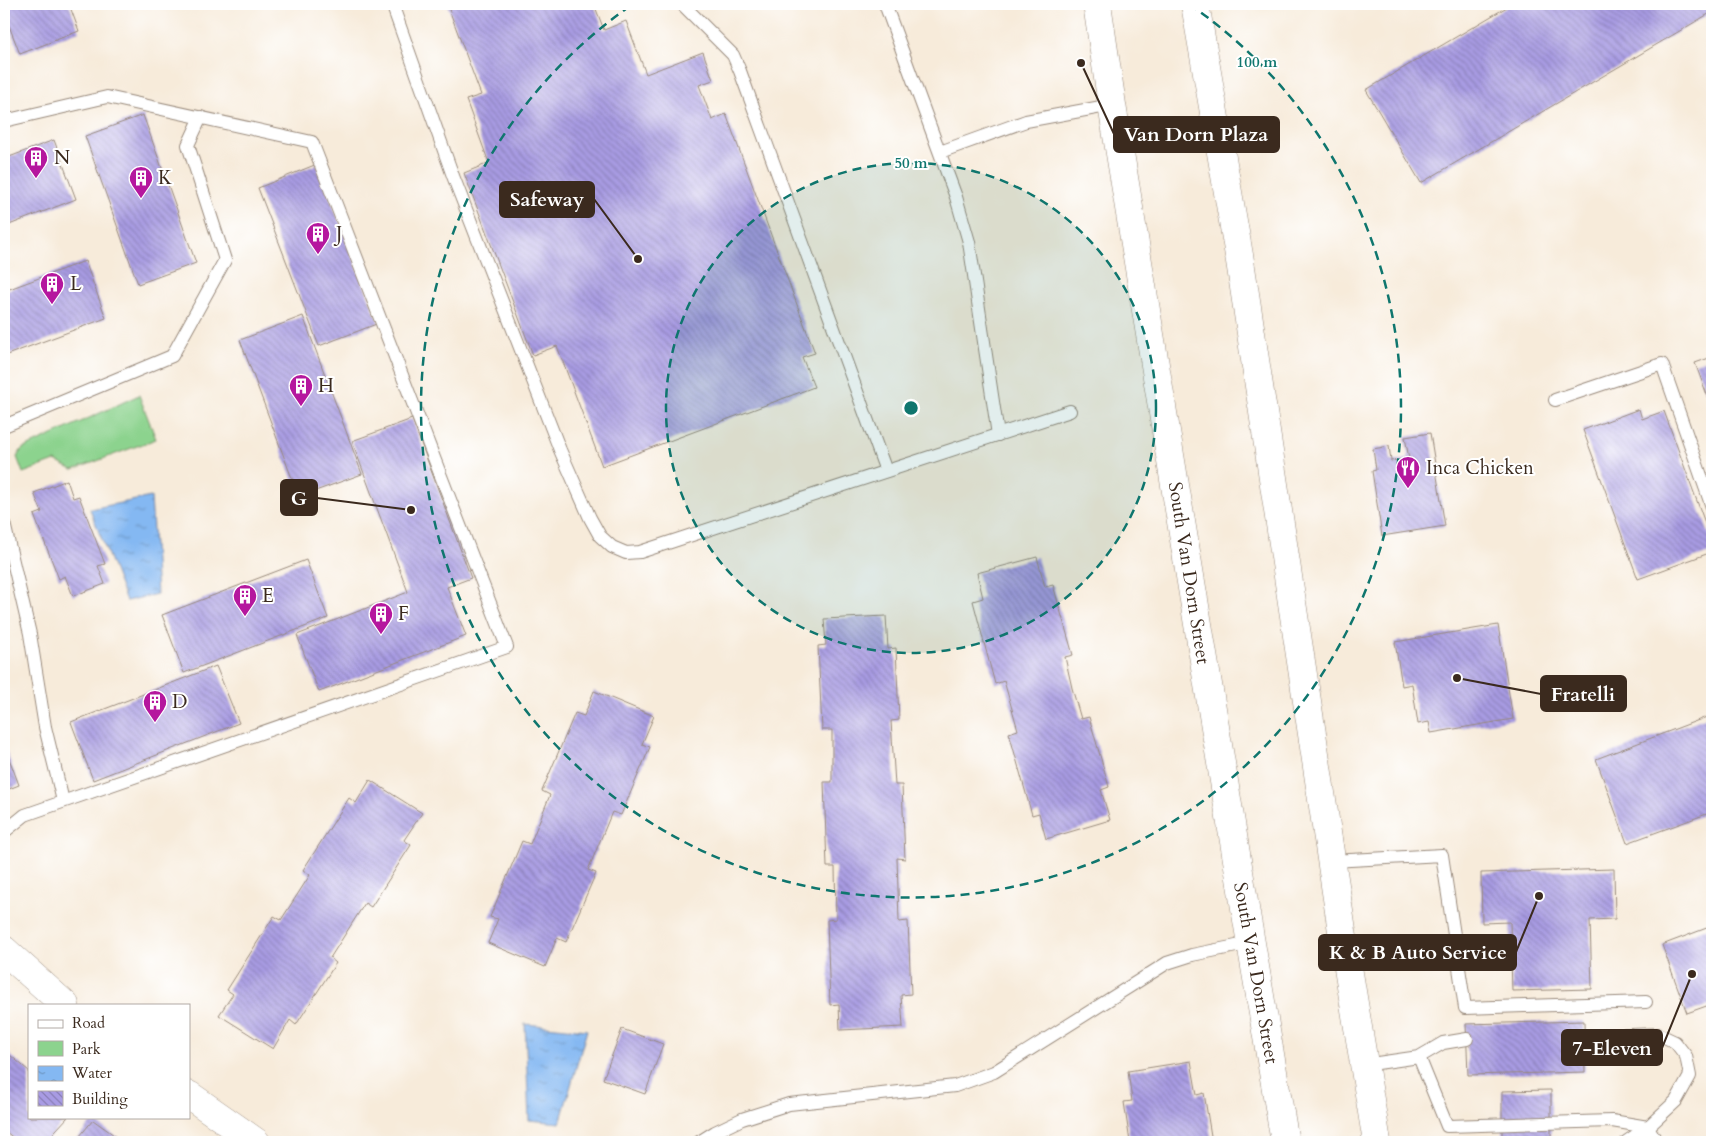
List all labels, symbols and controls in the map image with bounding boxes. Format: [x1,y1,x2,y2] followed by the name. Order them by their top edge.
[1237,52,1278,72] text: 100 m
[1114,117,1279,152] callout: Van Dorn Plaza
[1124,121,1268,148] text: Van Dorn Plaza
[23,145,49,179] building icon: N
[54,145,70,171] place label: N
[894,153,928,173] text: 50 m
[128,165,154,199] building icon: K
[158,165,173,191] place label: K
[500,182,594,217] callout: Safeway
[510,186,585,213] text: Safeway
[305,221,331,255] building icon: J
[333,221,342,247] place label: J
[39,271,65,305] building icon: L
[70,271,82,297] place label: L
[288,373,314,407] building icon: H
[318,373,334,399] place label: H
[902,399,920,417] centre of rings
[1395,455,1421,489] restaurant icon: Inca Chicken
[1426,455,1534,481] place label: Inca Chicken
[281,480,317,515] callout: G
[1162,480,1216,666] street label: South Van Dorn Street
[291,485,307,512] text: G
[232,583,258,617] building icon: E
[262,583,274,609] place label: E
[368,601,394,635] building icon: F
[398,601,409,627] place label: F
[1541,676,1626,711] callout: Fratelli
[1551,681,1615,708] text: Fratelli
[142,689,168,723] building icon: D
[172,689,187,715] place label: D
[1227,880,1285,1066] street label: South Van Dorn Street
[1319,935,1516,970] callout: K & B Auto Service
[1329,939,1507,966] text: K & B Auto Service
[28,1004,190,1118] legend
[72,1013,105,1033] text: Road
[1562,1030,1662,1065] callout: 7-Eleven
[1572,1035,1652,1062] text: 7-Eleven
[72,1039,101,1059] text: Park
[71,1063,113,1083] text: Water
[72,1089,128,1109] text: Building

